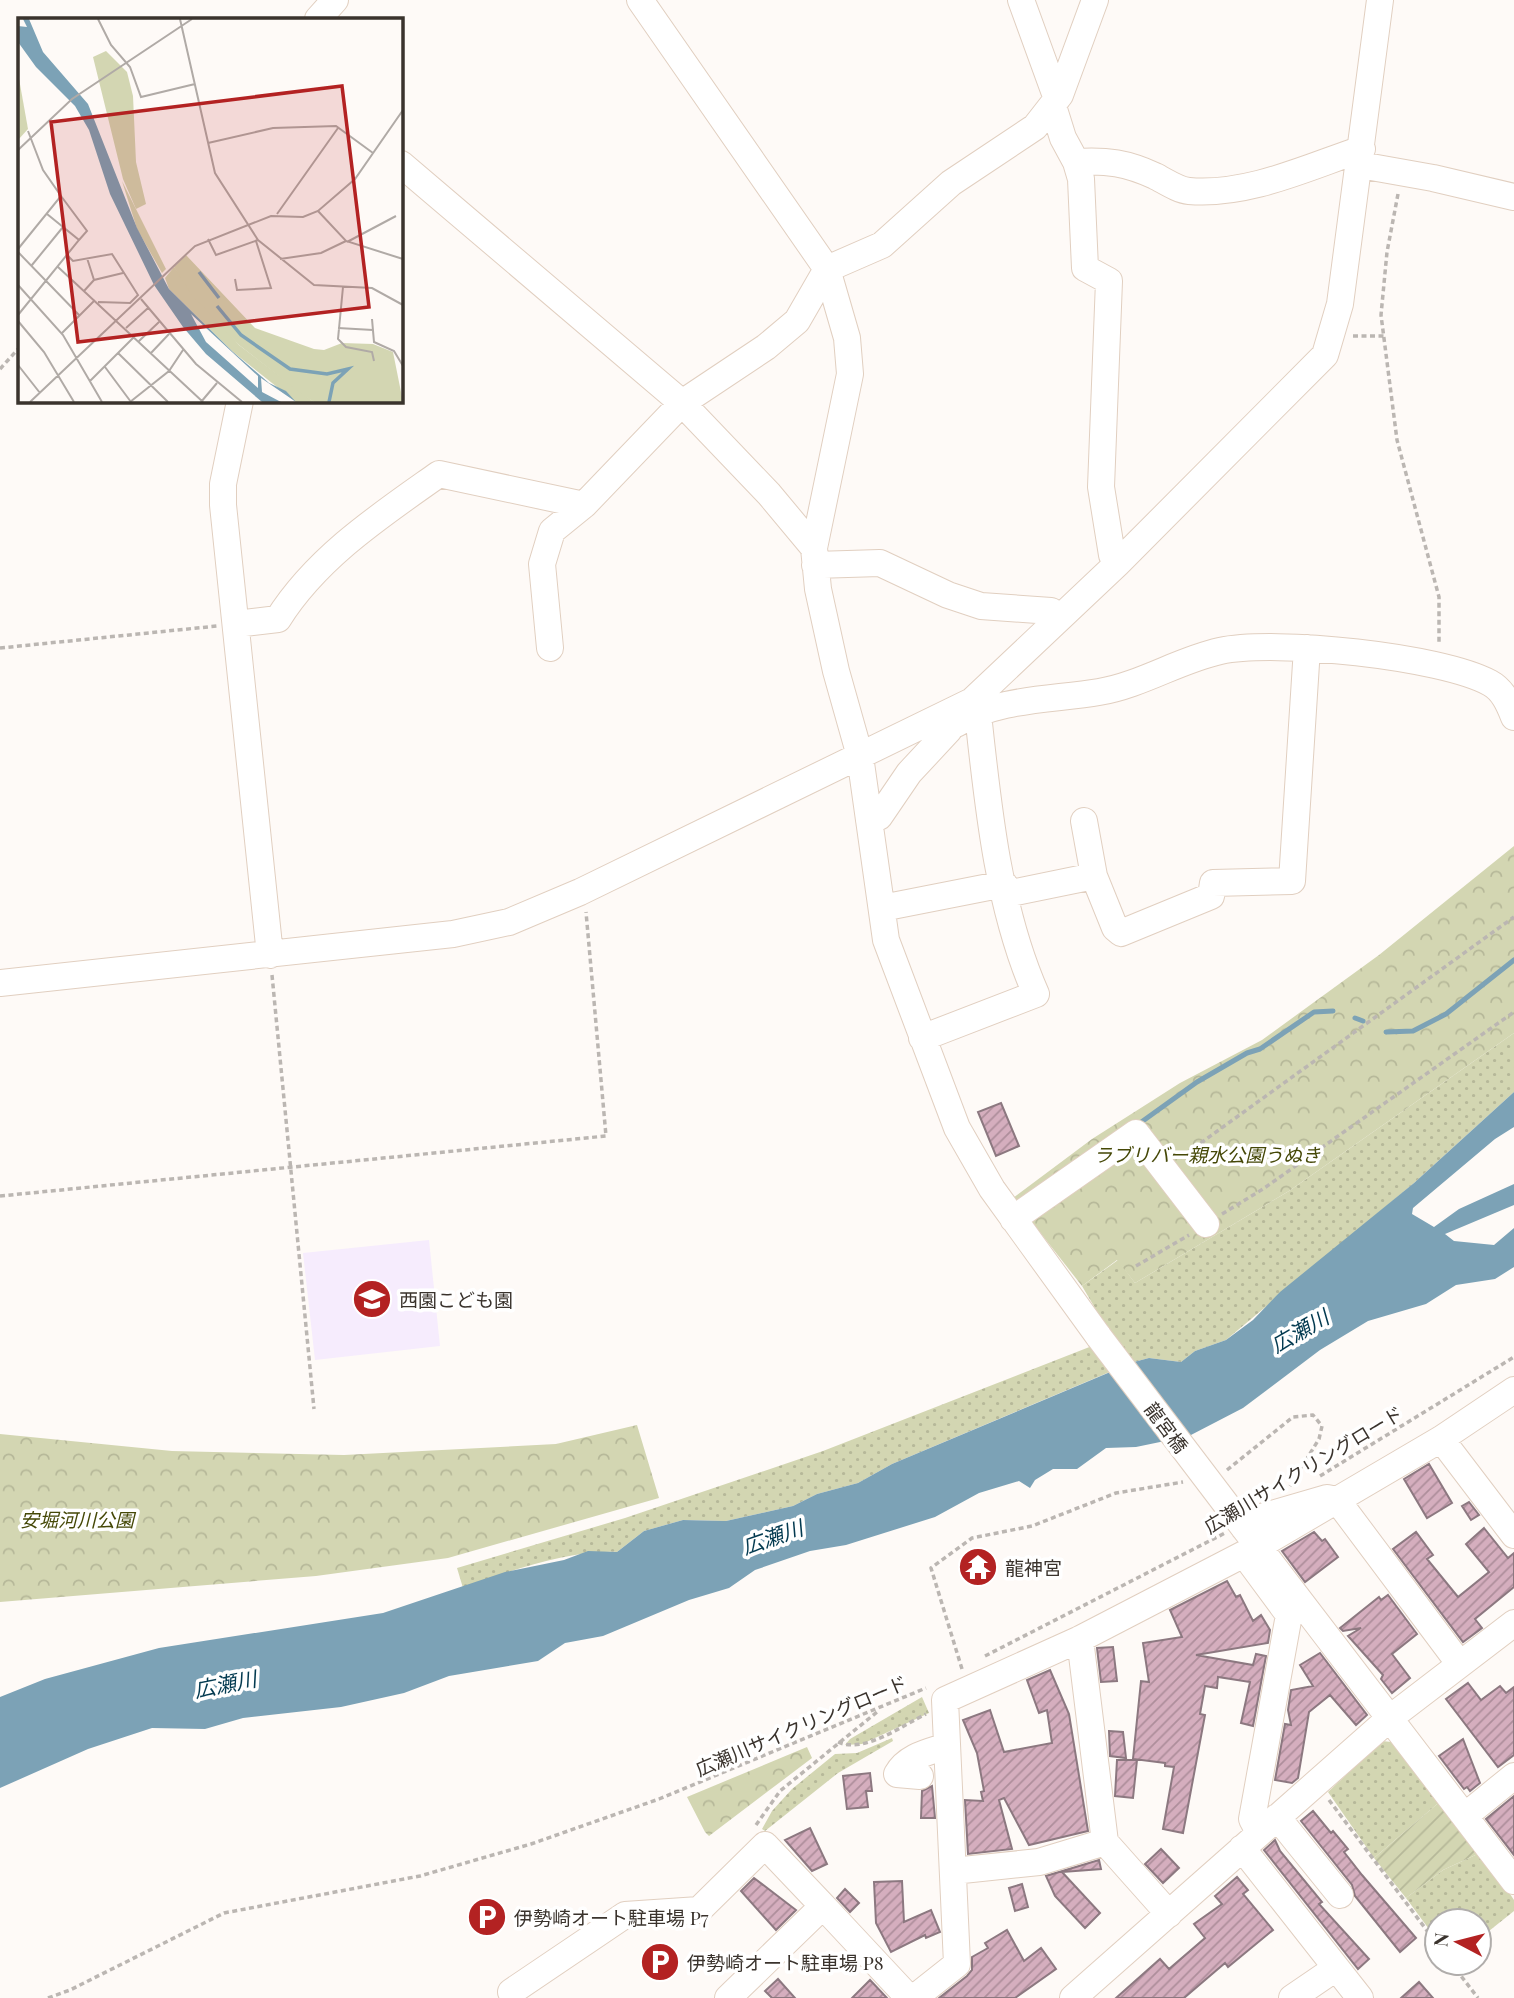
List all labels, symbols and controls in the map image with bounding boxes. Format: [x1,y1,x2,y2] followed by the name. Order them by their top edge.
[18,18,402,402] inset map
[1093,1141,1321,1167] park label: ラブリバー親水公園うぬき
[351,1278,393,1320] school or university icon: 西園こども園
[399,1286,513,1312] place label: 西園こども園
[1265,1301,1335,1358] water label: 広瀬川
[1139,1396,1195,1458] street label: 龍宮橋
[1199,1399,1407,1539] street label: 広瀬川サイクリングロード
[20,1506,137,1532] park label: 安堀河川公園
[738,1512,808,1559] water label: 広瀬川
[957,1546,999,1588] temple icon: 龍神宮
[1005,1554,1062,1580] place label: 龍神宮
[191,1663,261,1703] water label: 広瀬川
[691,1669,911,1781] street label: 広瀬川サイクリングロード
[466,1896,508,1938] parking icon: 伊勢崎オート駐車場 P7
[514,1904,709,1930] place label: 伊勢崎オート駐車場 P7
[1423,1907,1493,1977] north arrow
[1426,1931,1454,1948] text: N
[639,1941,681,1983] parking icon: 伊勢崎オート駐車場 P8
[687,1949,884,1975] place label: 伊勢崎オート駐車場 P8

